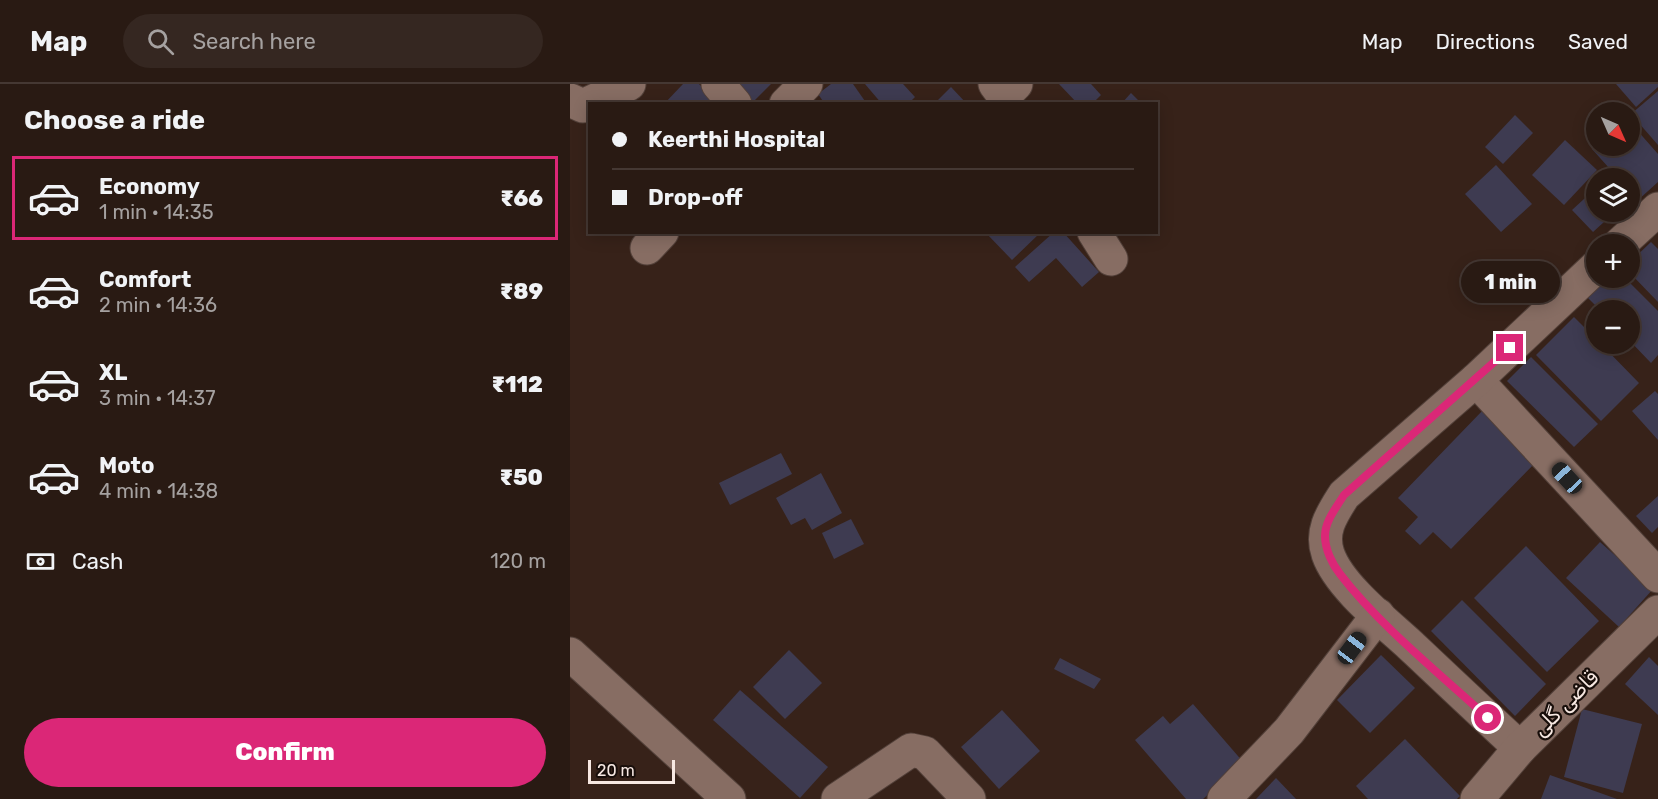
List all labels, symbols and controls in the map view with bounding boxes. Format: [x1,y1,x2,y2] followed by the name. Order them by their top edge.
[123,14,543,68] search box
[30,25,87,58] text: Map
[144,25,177,58] icon: search
[192,28,316,55] text: Search here
[1362,29,1403,54] text: Map
[1436,29,1535,54] text: Directions
[1568,29,1628,54] text: Saved
[1586,102,1640,156] north arrow
[1586,102,1640,354] map controls
[24,104,205,136] text: Choose a ride
[648,126,825,153] text: Keerthi Hospital
[1586,168,1640,222] button: layers
[27,171,81,225] icon: car
[99,173,200,200] text: Economy
[648,184,743,211] text: Drop-off
[500,185,543,212] text: ₹66
[99,200,214,224] text: 1 min · 14:35
[1586,234,1640,288] button: +
[1460,261,1560,303] callout: 1 min
[27,264,81,318] icon: car
[99,266,191,293] text: Comfort
[1484,270,1537,294] text: 1 min
[500,278,543,305] text: ₹89
[99,293,217,317] text: 2 min · 14:36
[1586,300,1640,354] button: −
[1496,334,1523,361] route end
[27,357,81,411] icon: car
[99,359,127,386] text: XL
[492,371,543,398] text: ₹112
[99,386,215,410] text: 3 min · 14:37
[27,450,81,504] icon: car
[99,452,154,479] text: Moto
[1548,459,1586,497] car
[500,464,543,491] text: ₹50
[99,479,218,503] text: 4 min · 14:38
[24,545,57,578] icon: cash
[72,548,123,575] text: Cash
[490,549,546,573] text: 120 m
[1334,628,1370,668] car
[1527,665,1603,741] street label: قاضی گلی
[1474,704,1501,731] route start
[24,718,546,787] button: Confirm
[588,757,675,784] scale bar
[597,761,635,780] text: 20 m

